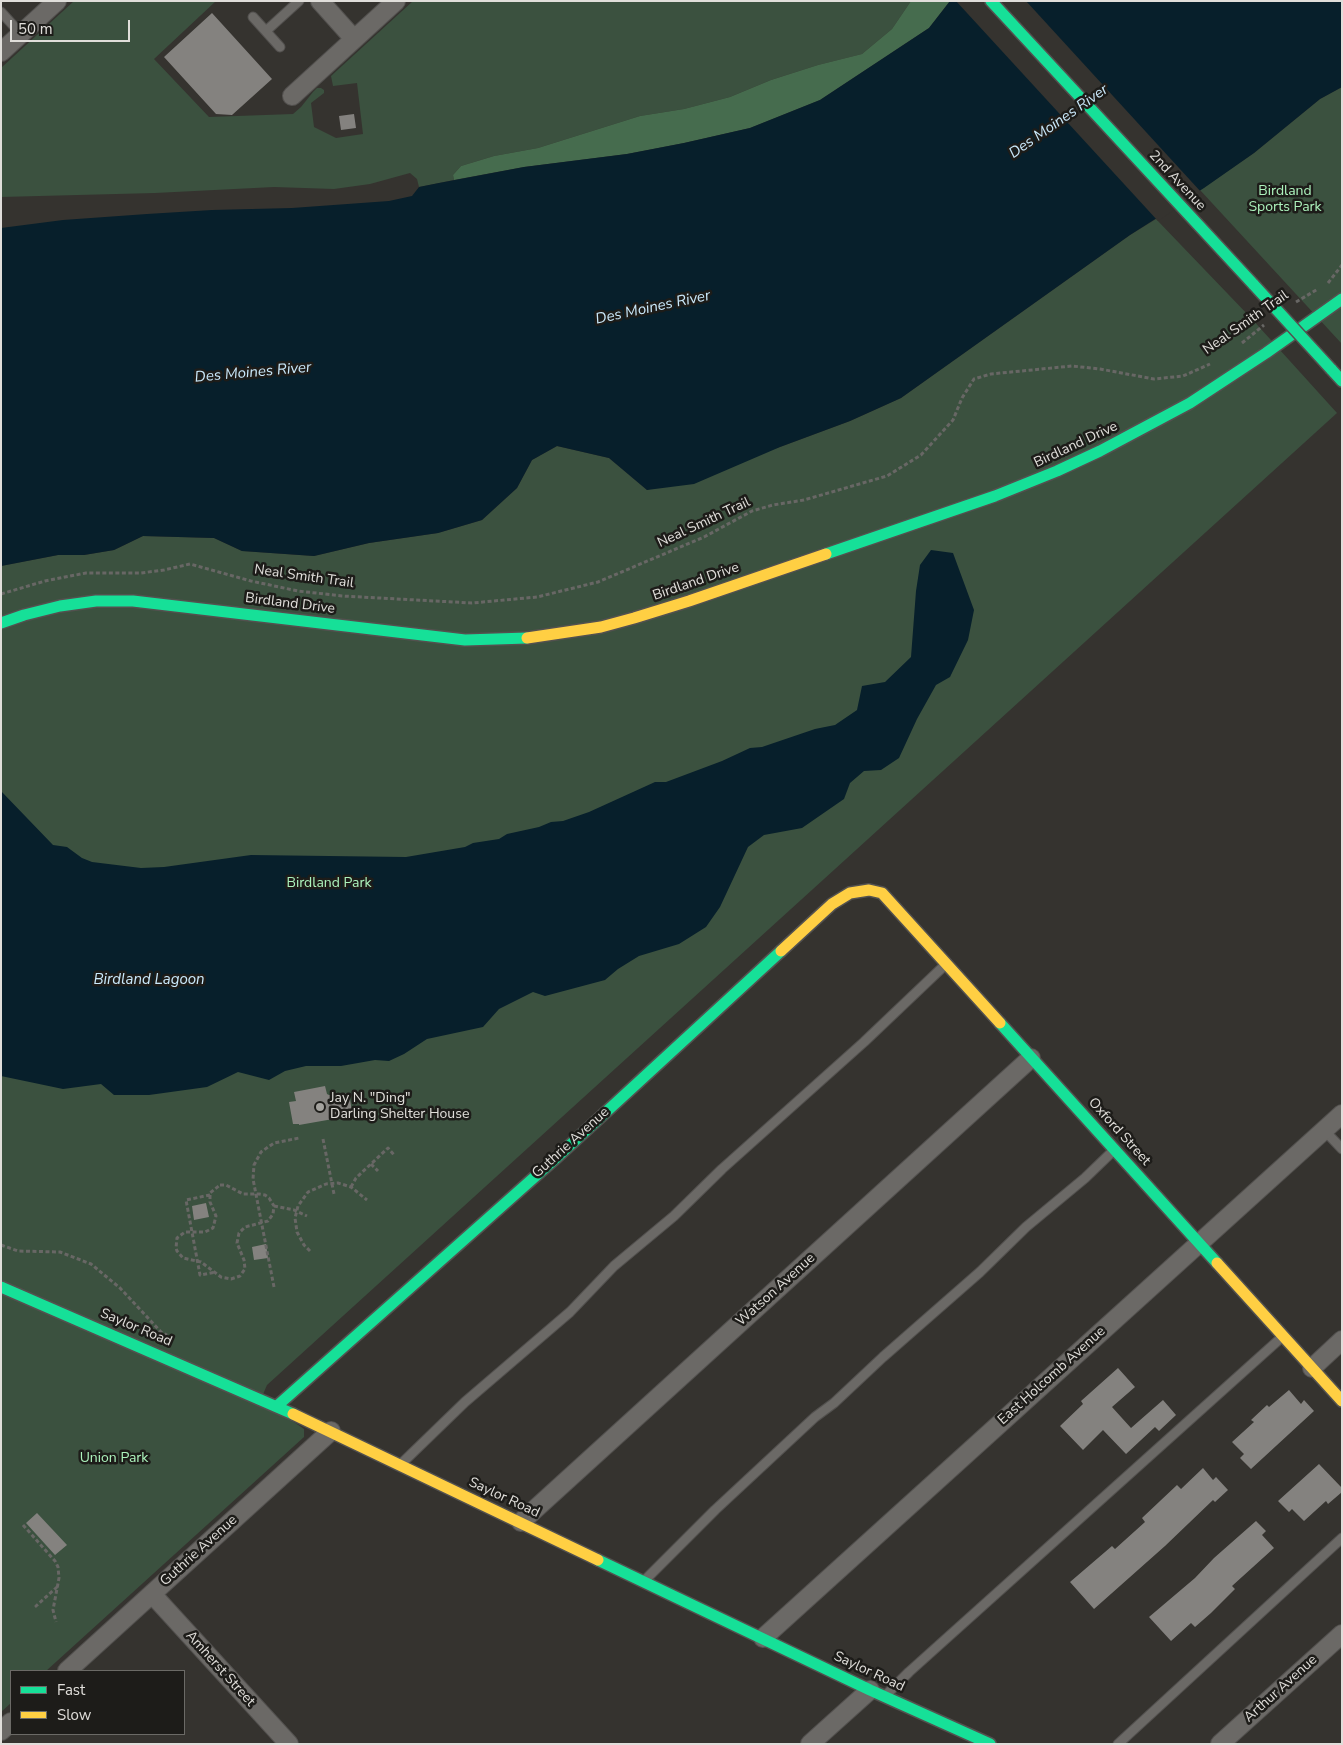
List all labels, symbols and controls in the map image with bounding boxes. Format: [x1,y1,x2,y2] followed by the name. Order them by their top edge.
[12,10,132,42] scale bar
[18,19,53,39] text: 50 m
[1006,81,1112,163] water label: Des Moines River
[1145,148,1209,214] street label: 2nd Avenue
[1248,184,1322,216] park label: Birdland Sports Park
[594,287,712,329] water label: Des Moines River
[1200,287,1292,359] street label: Neal Smith Trail
[194,359,312,387] water label: Des Moines River
[1032,418,1120,472] street label: Birdland Drive
[655,494,753,552] street label: Neal Smith Trail
[651,559,741,605] street label: Birdland Drive
[253,562,355,592] street label: Neal Smith Trail
[244,590,336,618] street label: Birdland Drive
[286,876,372,892] park label: Birdland Park
[93,971,205,989] water label: Birdland Lagoon
[330,1091,469,1124] place label: Jay N. "Ding" Darling Shelter House
[1084,1095,1154,1169] street label: Oxford Street
[314,1101,326,1113] marker: Jay N. "Ding" Darling Shelter House
[529,1104,613,1182] street label: Guthrie Avenue
[733,1250,819,1330] street label: Watson Avenue
[98,1305,174,1351] street label: Saylor Road
[995,1323,1109,1429] street label: East Holcomb Avenue
[80,1451,148,1467] park label: Union Park
[466,1474,542,1522] street label: Saylor Road
[157,1512,241,1590] street label: Guthrie Avenue
[182,1628,258,1710] street label: Amherst Street
[831,1648,907,1696] street label: Saylor Road
[1241,1652,1321,1726] street label: Arthur Avenue
[10,1670,185,1735] legend
[57,1680,85,1700] text: Fast
[57,1705,91,1725] text: Slow

